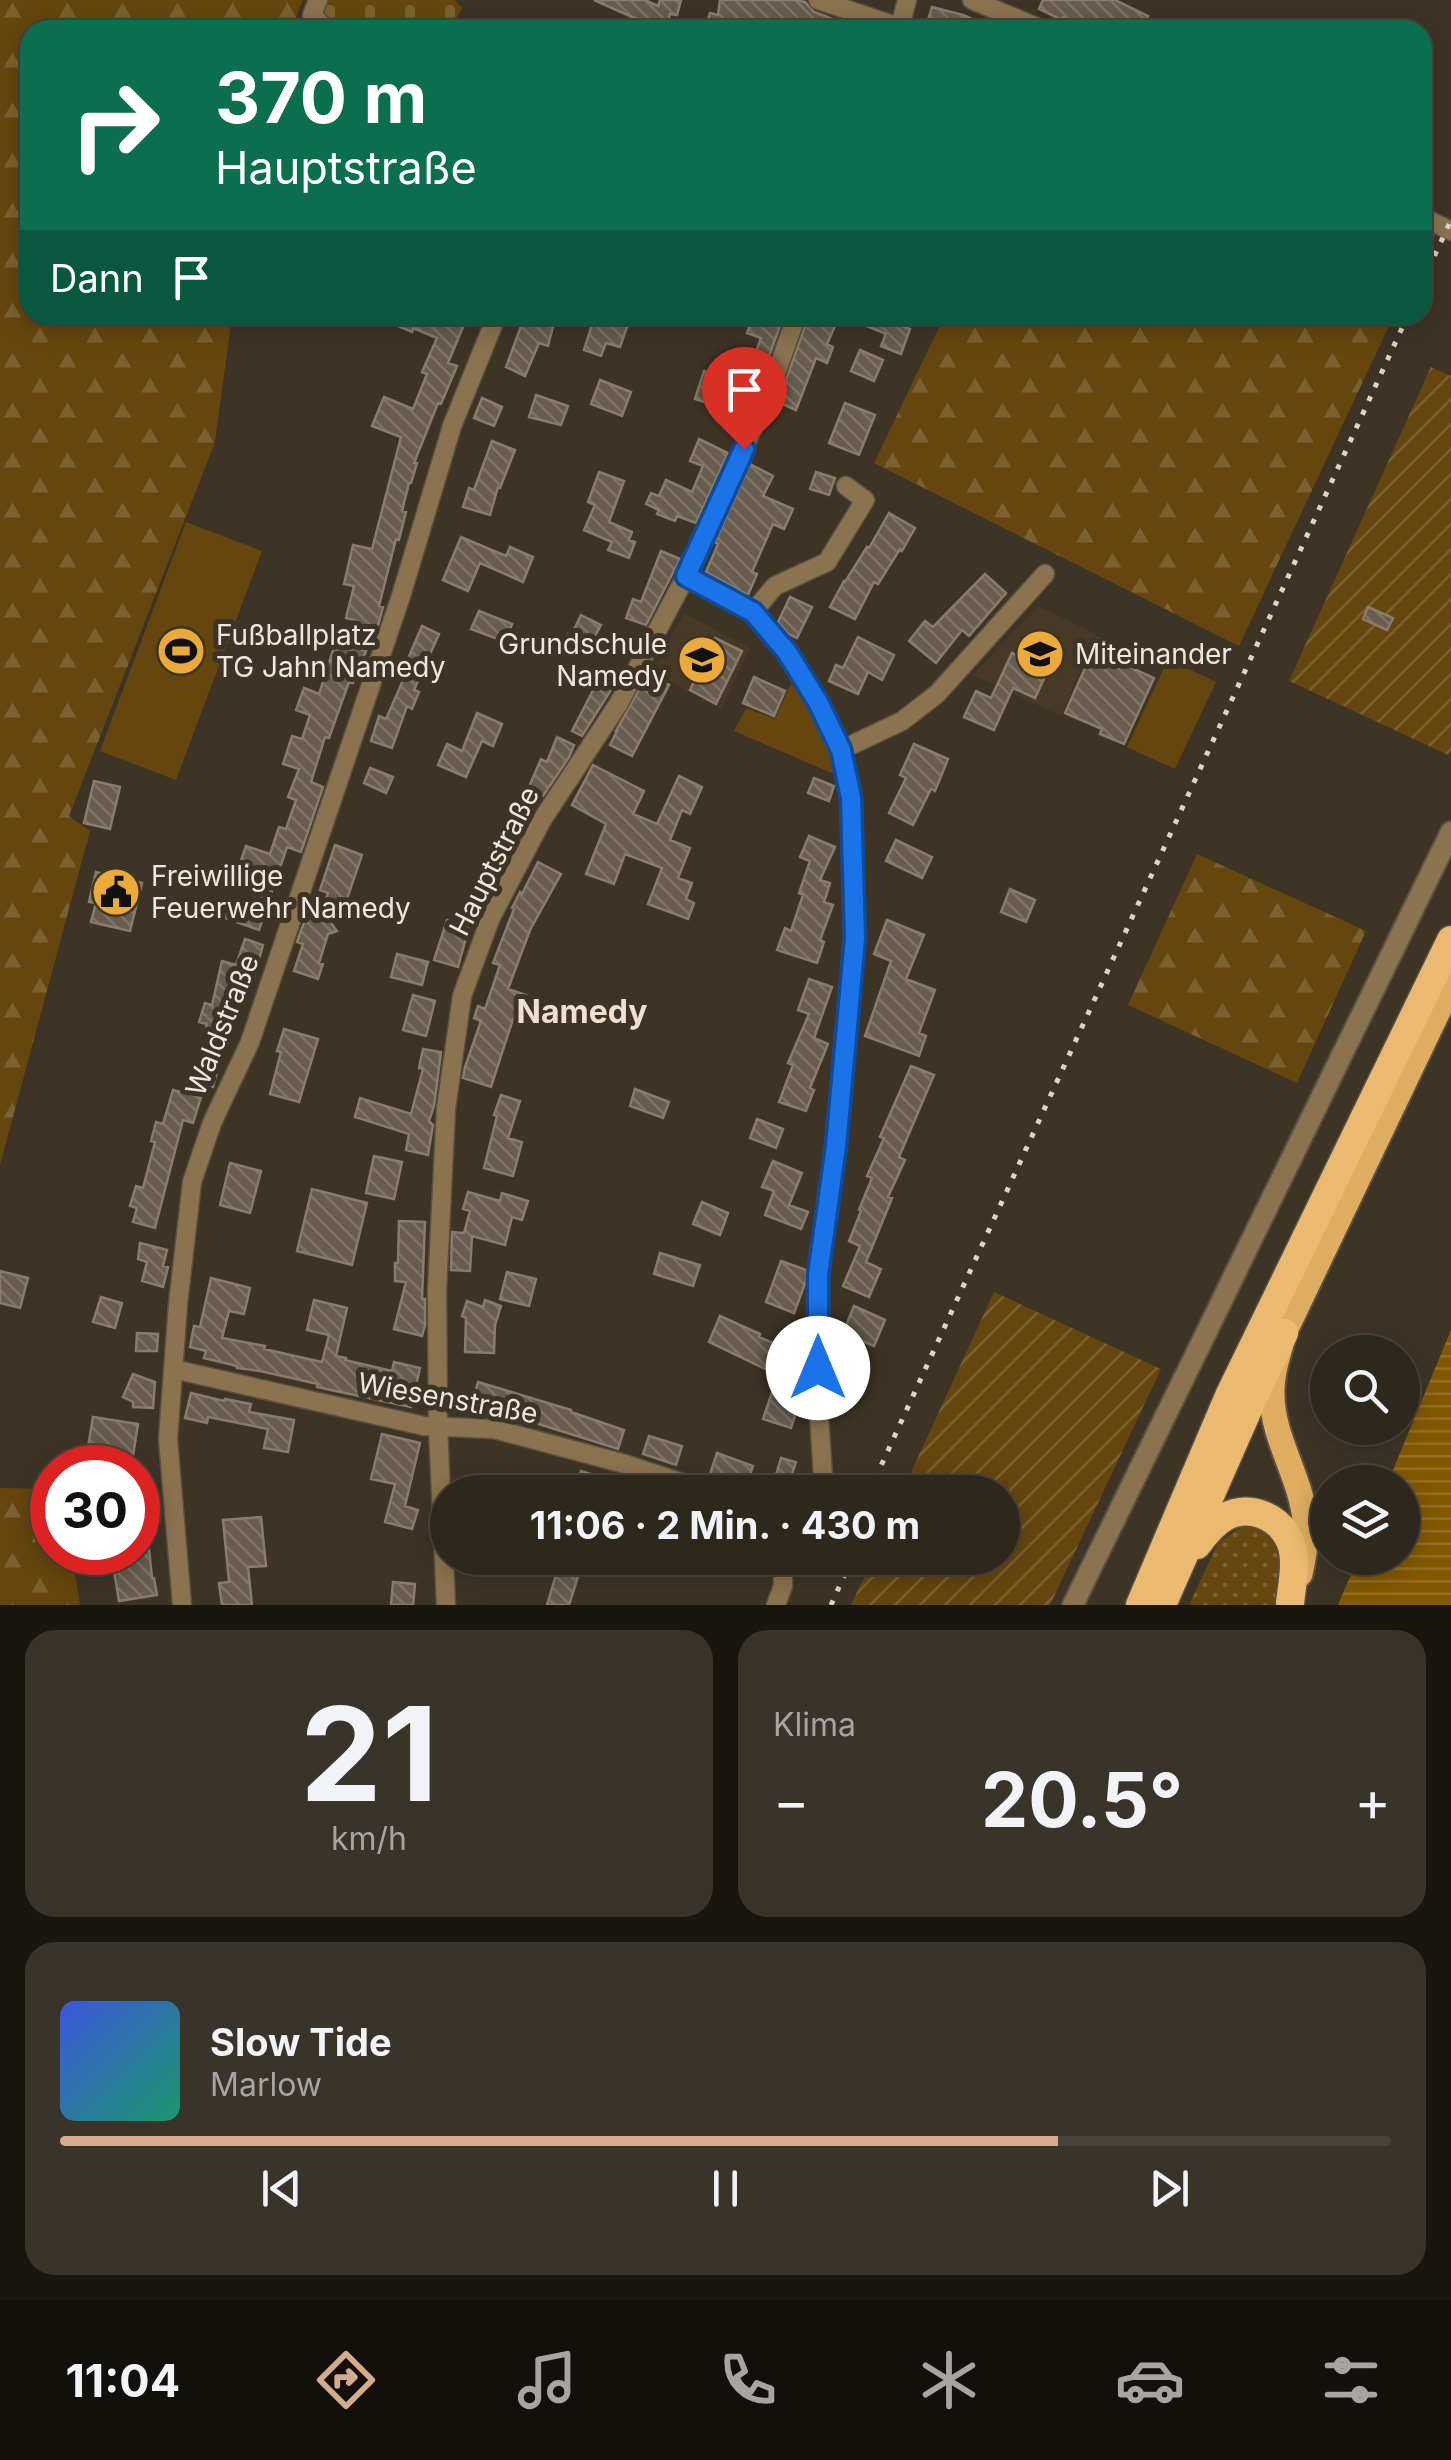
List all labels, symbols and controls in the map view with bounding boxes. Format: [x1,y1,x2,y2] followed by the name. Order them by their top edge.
[215,55,427,140] text: 370 m
[50,60,180,190] icon: right
[215,140,477,195] text: Hauptstraße
[164,250,219,305] icon: arrive
[50,255,144,301] text: Dann
[702,347,787,450] pin
[717,362,772,417] icon: arrive
[216,618,445,684] place label: Fußballplatz TG Jahn Namedy
[155,625,207,677] sports icon: Fußballplatz TG Jahn Namedy
[498,627,667,693] place label: Grundschule Namedy
[1014,628,1066,680] school or university icon: Miteinander
[676,634,728,686] school or university icon: Grundschule Namedy
[1075,637,1232,671] place label: Miteinander
[442,781,546,941] street label: Hauptstraße
[151,859,411,925] place label: Freiwillige Feuerwehr Namedy
[90,866,142,918] public building icon: Freiwillige Feuerwehr Namedy
[178,949,266,1101] street label: Waldstraße
[517,992,648,1031] district label: Namedy
[766,1316,870,1420] position arrow
[1310,1335,1420,1575] map controls
[1310,1335,1420,1445] button: search
[355,1365,541,1431] street label: Wiesenstraße
[30,1445,160,1575] speed limit sign: 30
[1310,1465,1420,1575] button: layers
[530,1502,920,1548] text: 11:06 · 2 Min. · 430 m
[300,1675,438,1832] text: 21
[773,1705,856,1744] text: Klima
[981,1754,1183,1845] text: 20.5°
[773,1768,809,1834] text: −
[1355,1768,1391,1834] text: +
[331,1819,407,1858] text: km/h
[210,2019,392,2065] text: Slow Tide
[210,2065,322,2104] text: Marlow
[254,2161,309,2216] icon: previous
[698,2161,753,2216] icon: pause
[1142,2161,1197,2216] icon: next
[311,2345,381,2415] icon: directions
[512,2345,582,2415] icon: music
[713,2345,783,2415] icon: phone
[914,2345,984,2415] icon: climate
[1115,2345,1185,2415] icon: car
[1316,2345,1386,2415] icon: filters
[65,2353,180,2408] text: 11:04

